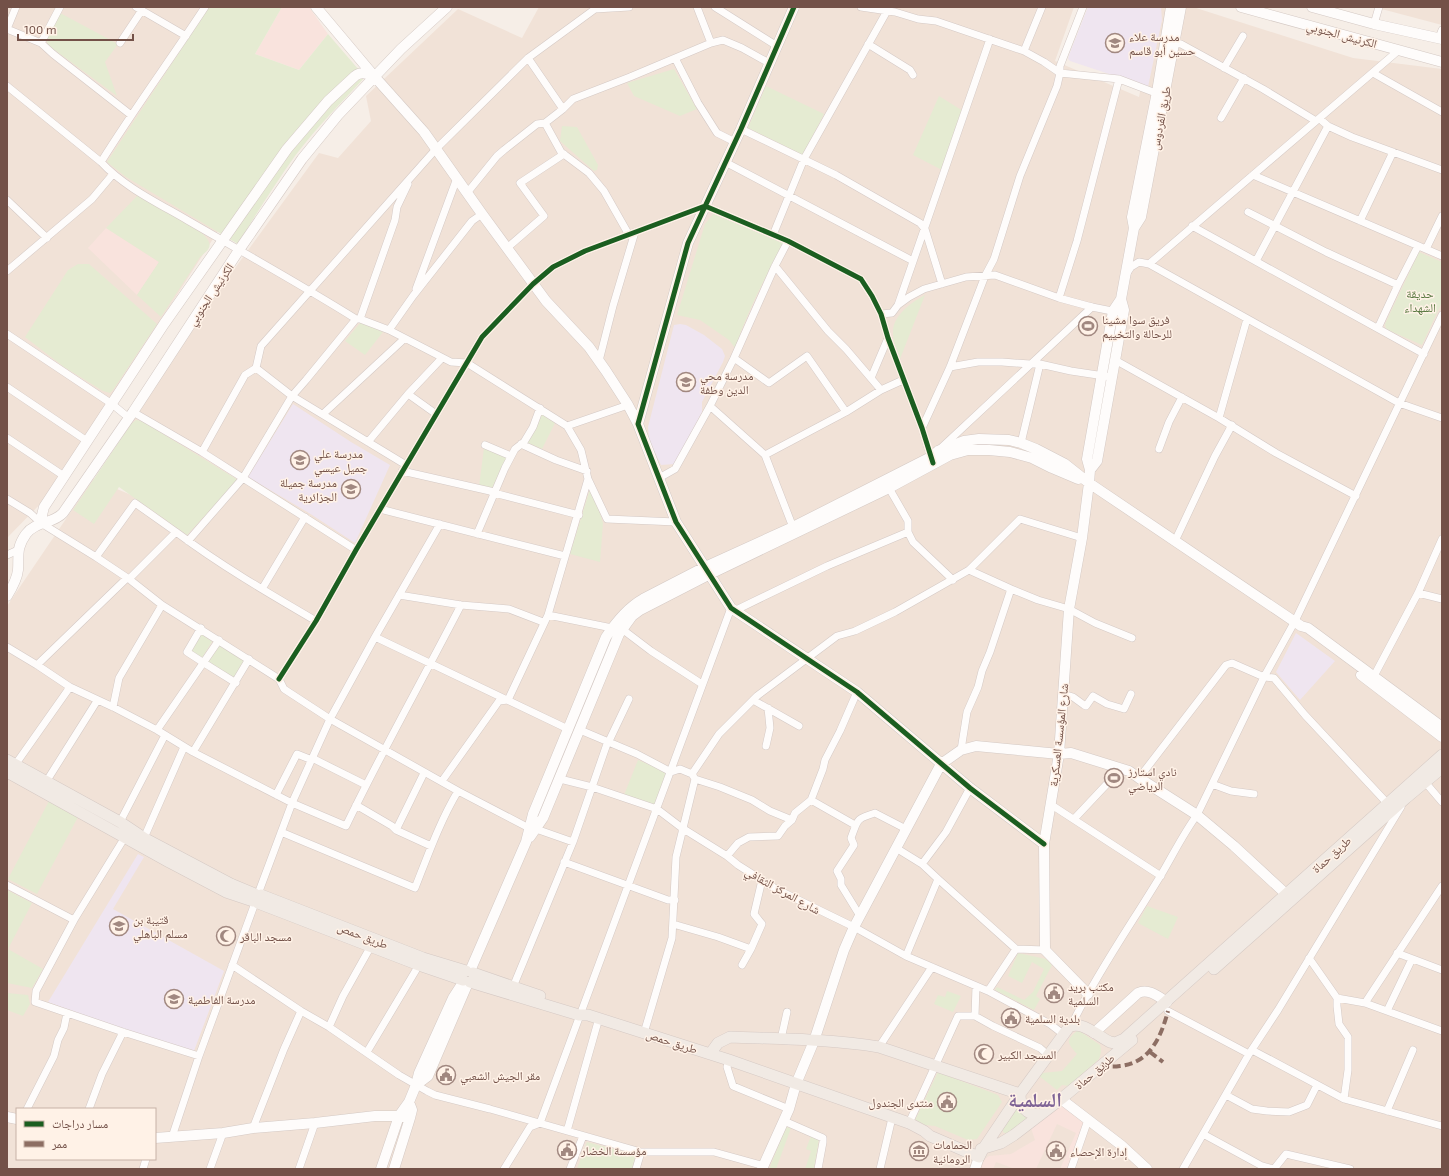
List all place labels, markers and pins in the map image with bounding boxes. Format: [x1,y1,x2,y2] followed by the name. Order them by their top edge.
[1129,29,1196,59] place label: مدرسة علاء حسين أبو قاسم
[1104,32,1126,54] school or university icon: مدرسة علاء حسين أبو قاسم
[1102,312,1172,342] place label: فريق سوا مشينا للرحالة والتخييم
[1077,315,1099,337] sports icon: فريق سوا مشينا للرحالة والتخييم
[700,368,754,397] place label: مدرسة محي الدين وطفة
[675,371,697,393] school or university icon: مدرسة محي الدين وطفة
[314,446,368,478] place label: مدرسة علي جميل عيسي
[289,449,311,471] school or university icon: مدرسة علي جميل عيسي
[280,475,337,504] place label: مدرسة جميلة الجزائرية
[340,478,362,500] school or university icon: مدرسة جميلة الجزائرية
[1127,764,1177,796] place label: نادي استارز الرياضي
[1103,767,1125,789] sports icon: نادي استارز الرياضي
[133,912,188,944] place label: قتيبة بن مسلم الباهلي
[108,915,130,937] school or university icon: قتيبة بن مسلم الباهلي
[215,925,237,947] mosque icon: مسجد الباقر
[239,929,292,944] place label: مسجد الباقر
[1068,979,1114,1008] place label: مكتب بريد السلمية
[1043,982,1065,1004] public building icon: مكتب بريد السلمية
[163,988,185,1010] school or university icon: مدرسة الفاطمية
[188,992,256,1007] place label: مدرسة الفاطمية
[1000,1007,1022,1029] public building icon: بلدية السلمية
[1025,1011,1080,1026] place label: بلدية السلمية
[973,1043,995,1065] mosque icon: المسجد الكبير
[997,1047,1056,1062] place label: المسجد الكبير
[435,1064,457,1086] public building icon: مقر الجيش الشعبي
[460,1068,540,1086] place label: مقر الجيش الشعبي
[936,1091,958,1113] public building icon: منتدى الجندول
[869,1095,933,1110] place label: منتدى الجندول
[933,1137,972,1166] place label: الحمامات الرومانية
[556,1139,578,1161] public building icon: مؤسسة الخضار
[908,1140,930,1162] museum icon: الحمامات الرومانية
[1045,1140,1067,1162] public building icon: إدارة الإحصاء
[580,1143,646,1157] place label: مؤسسة الخضار
[1070,1144,1127,1160] place label: إدارة الإحصاء

